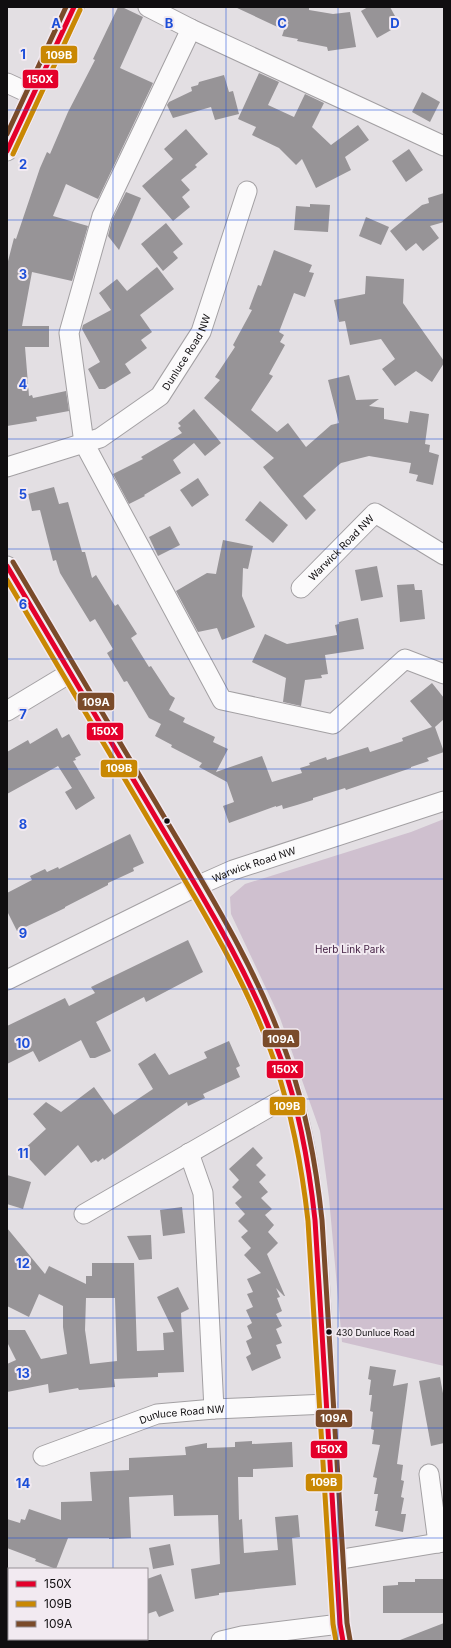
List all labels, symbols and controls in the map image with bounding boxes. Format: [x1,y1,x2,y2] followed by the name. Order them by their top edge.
[51,15,61,31] text: A
[165,15,174,31] text: B
[277,15,287,31] text: C
[390,15,400,31] text: D
[40,45,78,64] line badge: 109B
[20,46,26,62] text: 1
[46,48,72,62] text: 109B
[22,69,59,89] line badge: 150X
[27,72,53,86] text: 150X
[19,156,27,172] text: 2
[19,266,27,282] text: 3
[159,313,212,392] street label: Dunluce Road NW
[19,376,28,392] text: 4
[19,486,27,502] text: 5
[306,512,376,583] street label: Warwick Road NW
[19,596,27,612] text: 6
[77,692,115,711] line badge: 109A
[82,695,110,709] text: 109A
[19,706,27,722] text: 7
[86,722,124,741] line badge: 150X
[92,724,118,738] text: 150X
[100,759,138,778] line badge: 109B
[106,761,132,775] text: 109B
[19,816,27,832] text: 8
[162,816,172,826] unlabelled marker
[210,844,297,885] street label: Warwick Road NW
[19,925,27,941] text: 9
[315,943,385,955] park label: Herb Link Park
[262,1029,300,1048] line badge: 109A
[267,1032,295,1046] text: 109A
[16,1035,30,1051] text: 10
[266,1060,304,1079] line badge: 150X
[272,1062,298,1076] text: 150X
[269,1096,306,1116] line badge: 109B
[274,1099,300,1113] text: 109B
[17,1145,29,1161] text: 11
[16,1255,30,1271] text: 12
[324,1327,334,1337] marker: 430 Dunluce Road
[336,1327,415,1338] place label: 430 Dunluce Road
[16,1365,30,1381] text: 13
[138,1403,225,1426] street label: Dunluce Road NW
[315,1409,353,1428] line badge: 109A
[320,1411,348,1425] text: 109A
[310,1440,348,1459] line badge: 150X
[316,1442,342,1456] text: 150X
[305,1473,343,1492] line badge: 109B
[16,1475,30,1491] text: 14
[311,1475,337,1489] text: 109B
[8,1568,148,1640] legend
[44,1576,72,1591] text: 150X
[44,1596,72,1611] text: 109B
[44,1616,72,1631] text: 109A

